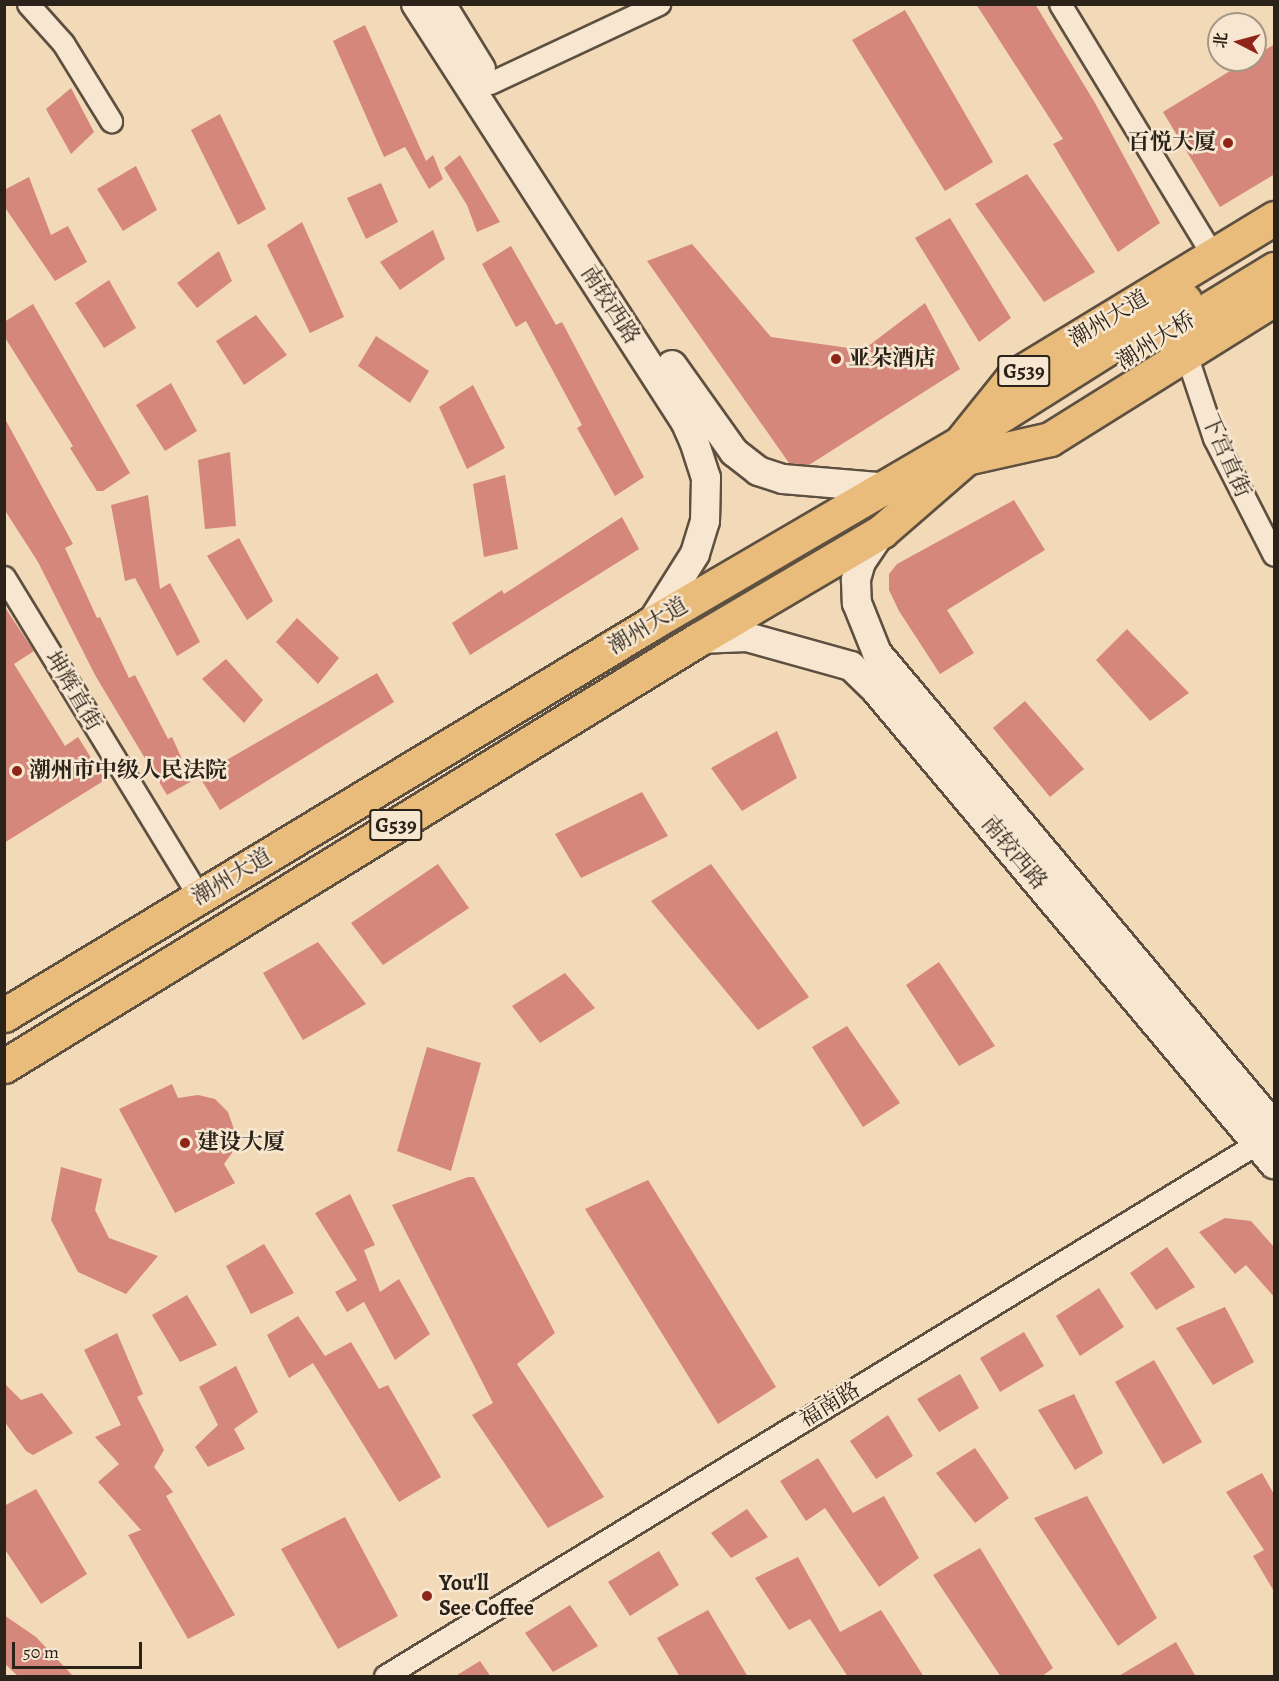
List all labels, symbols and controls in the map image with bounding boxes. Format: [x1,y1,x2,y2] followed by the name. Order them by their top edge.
[1207,12,1267,72] north arrow
[1209,31,1233,49] text: 北
[1128,130,1216,156] place label: 百悦大厦
[1221,136,1235,150] marker: 百悦大厦
[575,261,645,349] street label: 南较西路
[1064,285,1154,353] street label: 潮州大道
[1112,306,1200,376] street label: 潮州大桥
[848,346,936,372] place label: 亚朵酒店
[829,352,843,366] marker: 亚朵酒店
[997,353,1051,389] road number: G539
[1196,410,1256,502] street label: 下宫直街
[603,592,693,660] street label: 潮州大道
[39,646,107,736] street label: 坤辉直街
[29,758,227,784] place label: 潮州市中级人民法院
[10,764,24,778] marker: 潮州市中级人民法院
[369,807,423,843] road number: G539
[976,811,1052,895] street label: 南较西路
[187,843,277,911] street label: 潮州大道
[197,1130,285,1156] place label: 建设大厦
[178,1136,192,1150] marker: 建设大厦
[795,1377,865,1433] street label: 福南路
[439,1570,534,1622] place label: You'll See Coffee
[420,1589,434,1603] marker: You'll See Coffee
[15,1630,146,1668] scale bar
[23,1640,59,1664] text: 50 m

